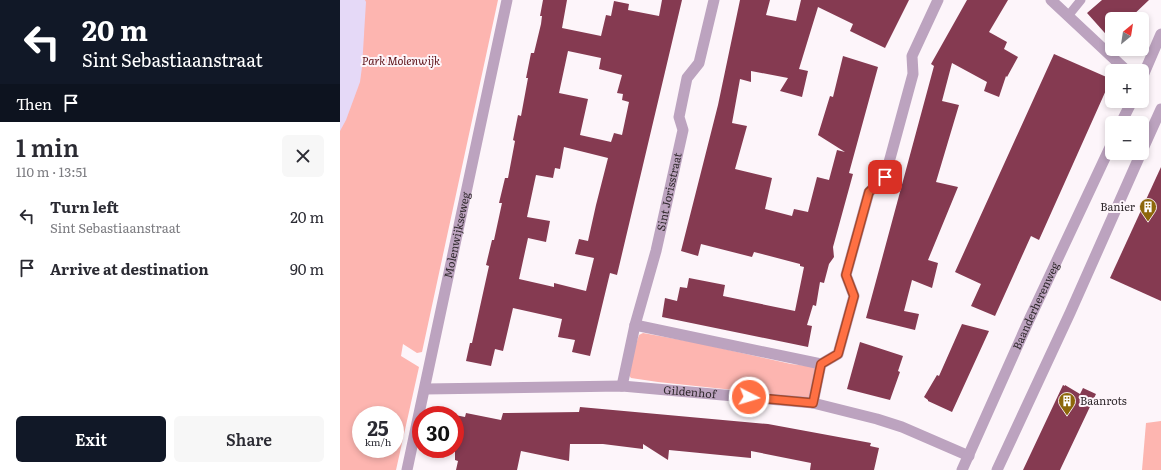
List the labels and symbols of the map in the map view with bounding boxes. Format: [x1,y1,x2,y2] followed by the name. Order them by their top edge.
[1105,12,1149,56] north arrow
[362,52,440,68] park label: Park Molenwijk
[652,150,685,232] street label: Sint Jorisstraat
[868,160,902,194] pin
[439,190,473,280] street label: Molenwijkseweg
[1138,197,1158,222] building icon: Banier
[1100,198,1136,214] place label: Banier
[1008,258,1063,352] street label: Baanderherenweg
[728,376,770,418] position arrow
[663,381,718,401] street label: Gildenhof
[1057,391,1077,416] building icon: Baanrots
[1080,392,1127,408] place label: Baanrots
[412,406,464,458] speed limit sign: 30

